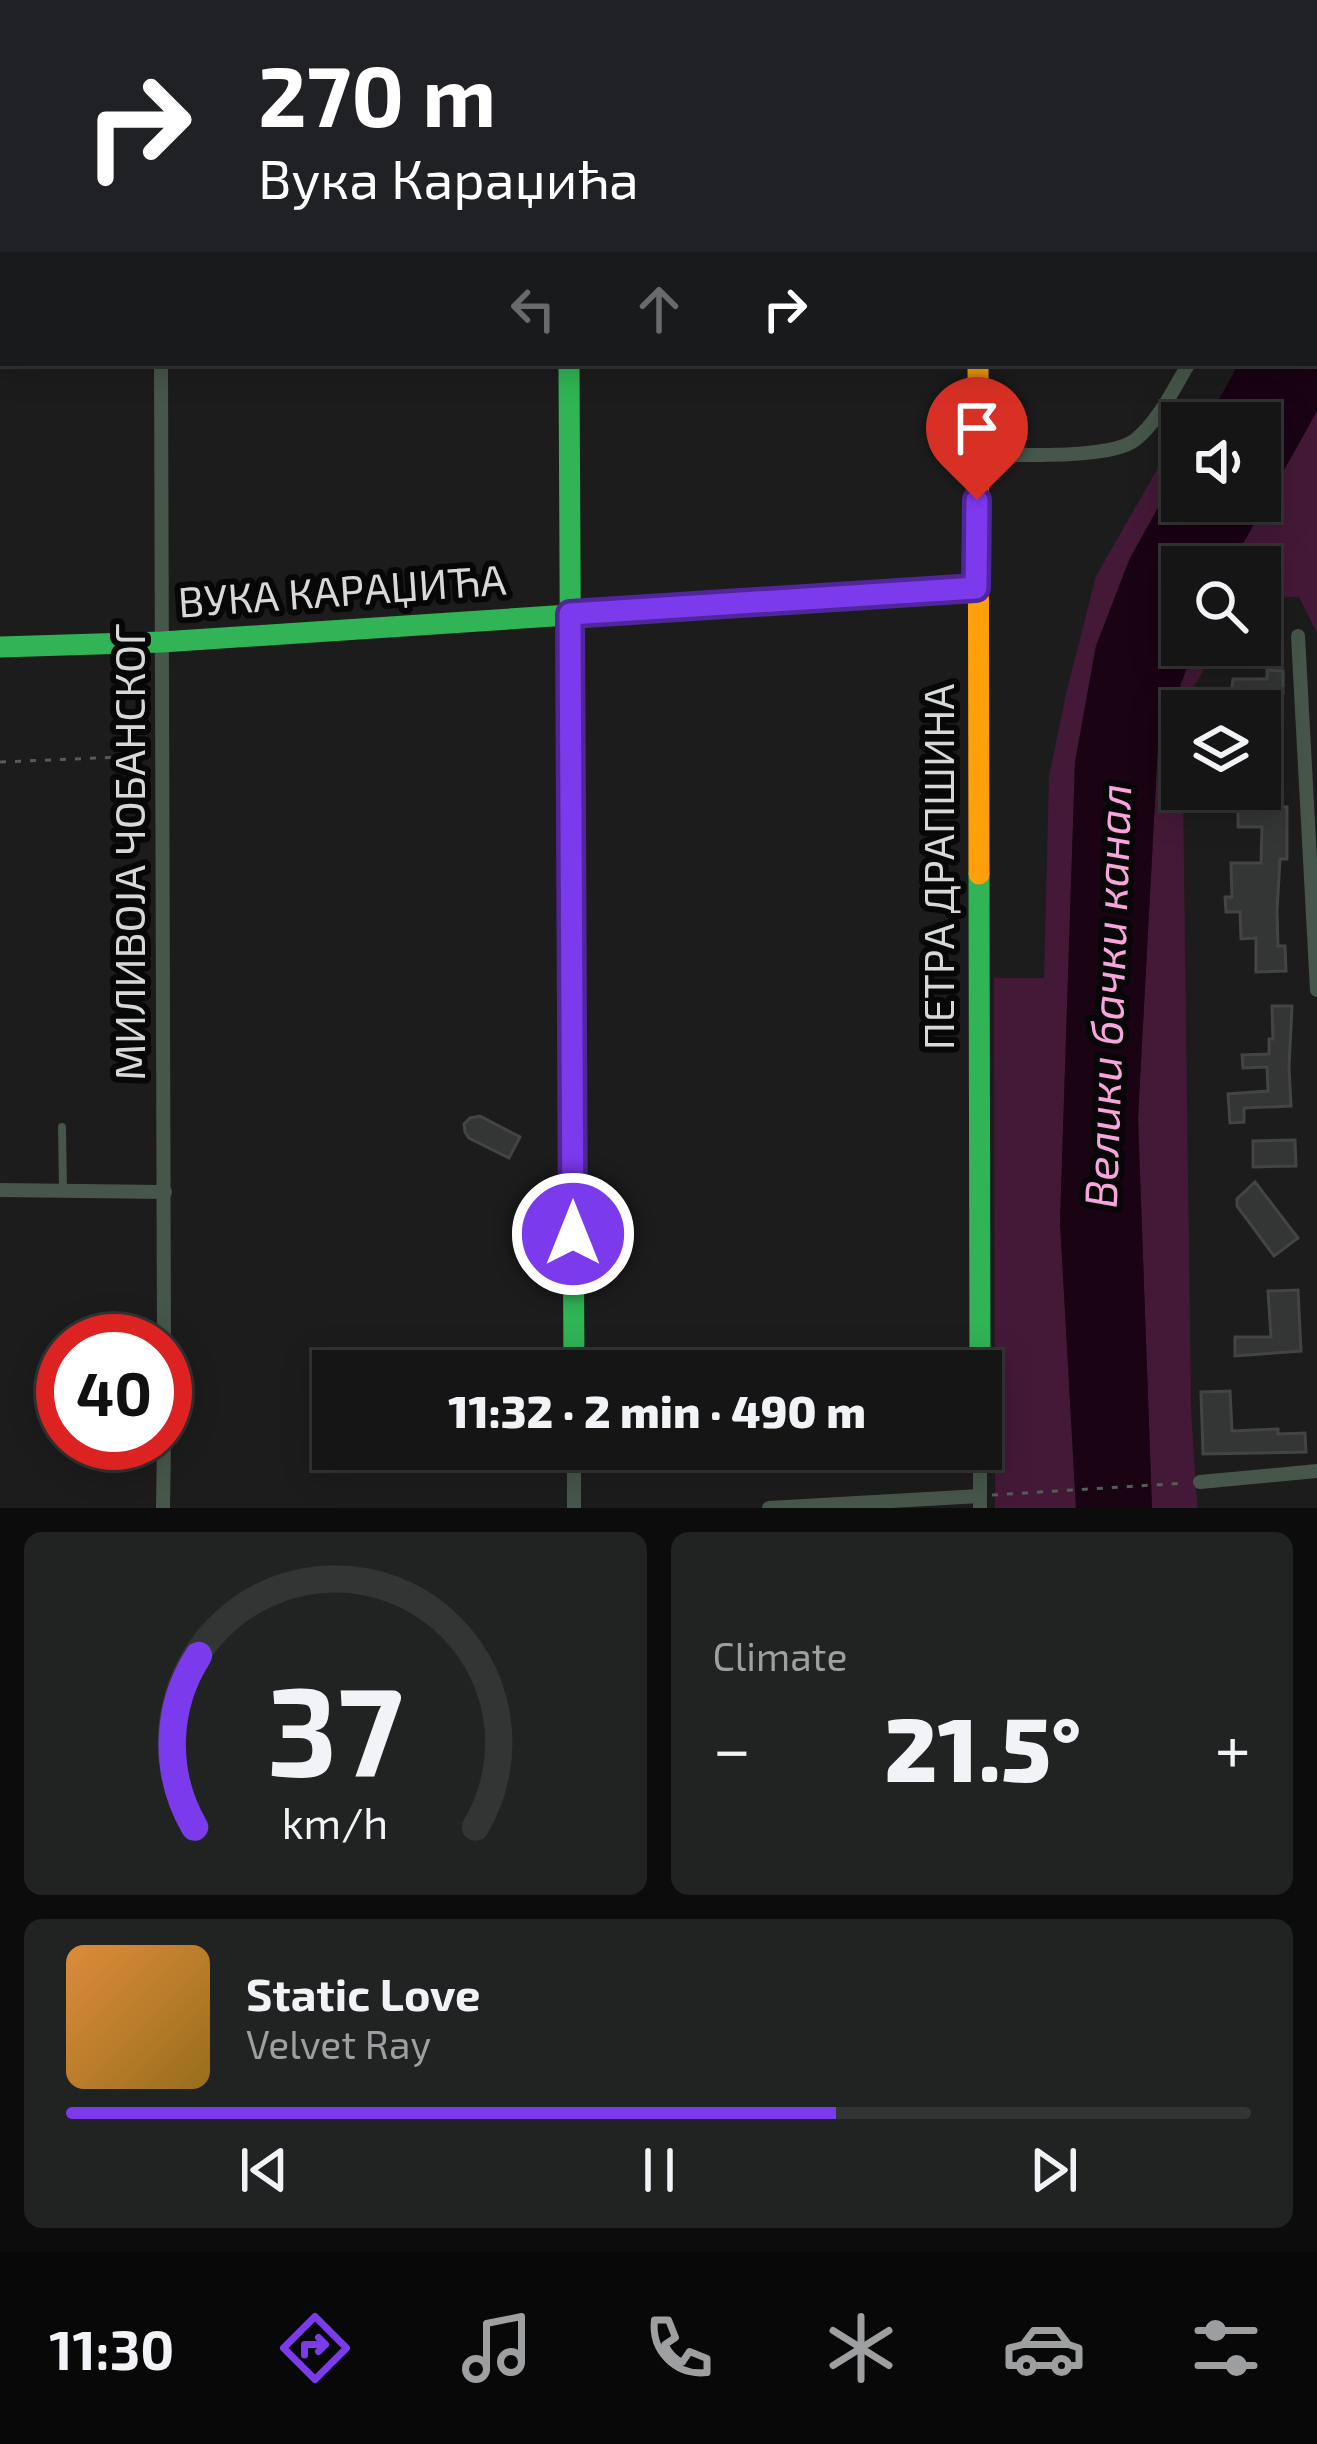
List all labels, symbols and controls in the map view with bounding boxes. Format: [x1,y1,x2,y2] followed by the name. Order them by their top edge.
[258,43,496,144] text: 270 m
[60,48,216,204] icon: right
[258,145,639,210] text: Вука Караџића
[500,276,566,342] icon: left
[626,276,692,342] icon: ahead
[752,276,818,342] icon: right
[926,377,1028,500] pin
[944,395,1010,461] icon: arrive
[1161,402,1281,810] map controls
[1161,402,1281,522] button: sound
[1161,546,1281,666] button: search
[176,553,508,625] street label: ВУКА КАРАЏИЋА
[103,623,153,1081] street label: МИЛИВОЈА ЧОБАНСКОГ
[912,684,962,1050] street label: ПЕТРА ДРАПШИНА
[1161,690,1281,810] button: layers
[1072,783,1140,1209] water label: Велики бачки канал
[510,1171,636,1297] position arrow
[36,1314,192,1470] speed limit sign: 40
[448,1383,866,1437] text: 11:32 · 2 min · 490 m
[713,1632,847,1679] text: Climate
[267,1651,404,1801] text: 37
[884,1692,1081,1800] text: 21.5°
[713,1707,751,1786] text: −
[1215,1707,1251,1786] text: +
[282,1795,388,1847] text: km/h
[246,1966,481,2020] text: Static Love
[246,2020,431,2067] text: Velvet Ray
[231,2137,297,2203] icon: previous
[626,2137,692,2203] icon: pause
[1021,2137,1087,2203] icon: next
[273,2306,357,2390] icon: directions
[455,2306,539,2390] icon: music
[637,2306,721,2390] icon: phone
[819,2306,903,2390] icon: climate
[1002,2306,1086,2390] icon: car
[1184,2306,1268,2390] icon: filters
[49,2316,174,2381] text: 11:30

